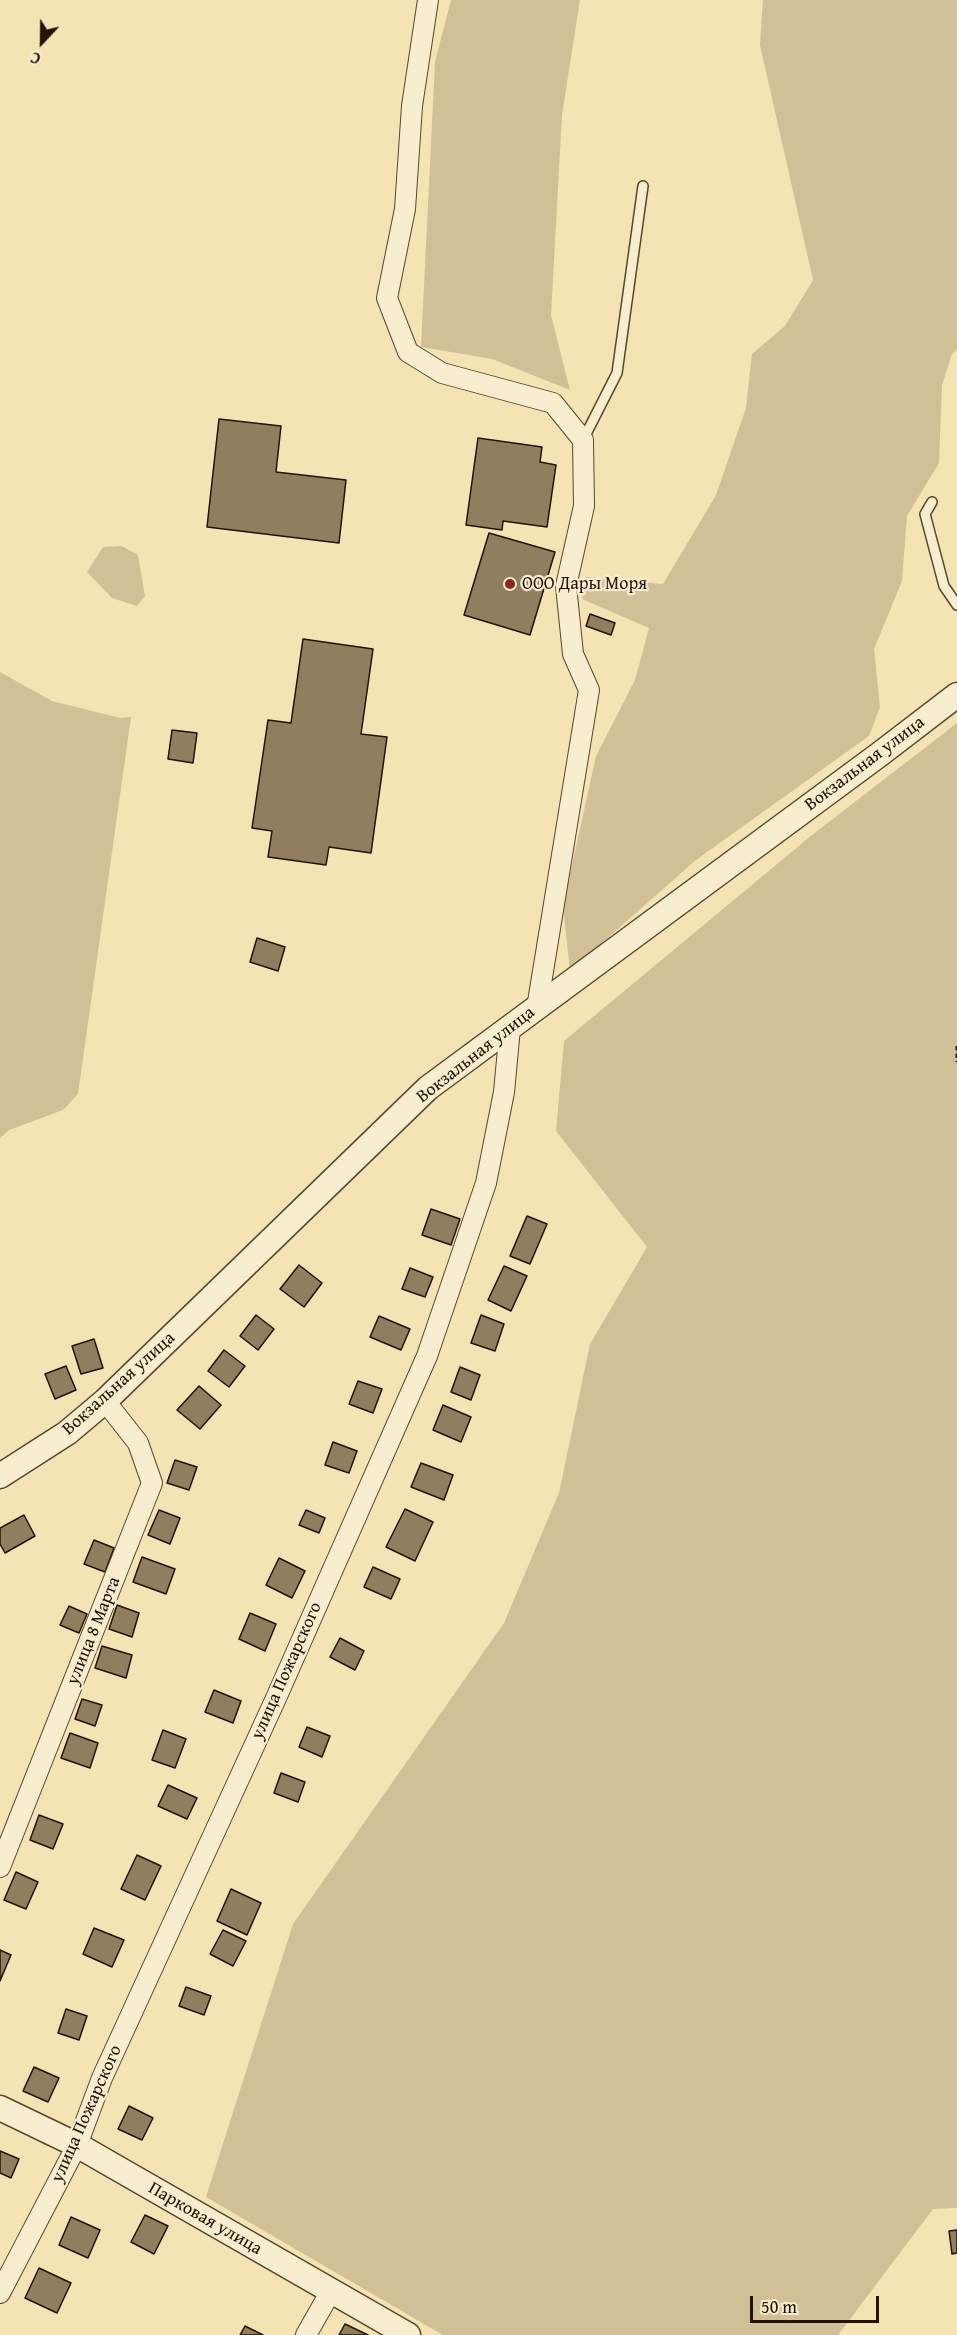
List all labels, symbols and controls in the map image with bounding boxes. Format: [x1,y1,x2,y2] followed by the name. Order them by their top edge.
[12,12,72,72] north arrow
[27,46,44,72] text: С
[522,573,647,595] place label: ООО Дары Моря
[503,577,517,591] marker: ООО Дары Моря
[801,712,929,816] street label: Вокзальная улица
[413,1002,539,1108] street label: Вокзальная улица
[58,1328,180,1440] street label: Вокзальная улица
[62,1574,126,1688] street label: улица 8 Марта
[247,1599,327,1743] street label: улица Пожарского
[47,2042,127,2186] street label: улица Пожарского
[144,2178,266,2260] street label: Парковая улица
[753,2284,882,2322] scale bar
[761,2293,797,2320] text: 50 m

